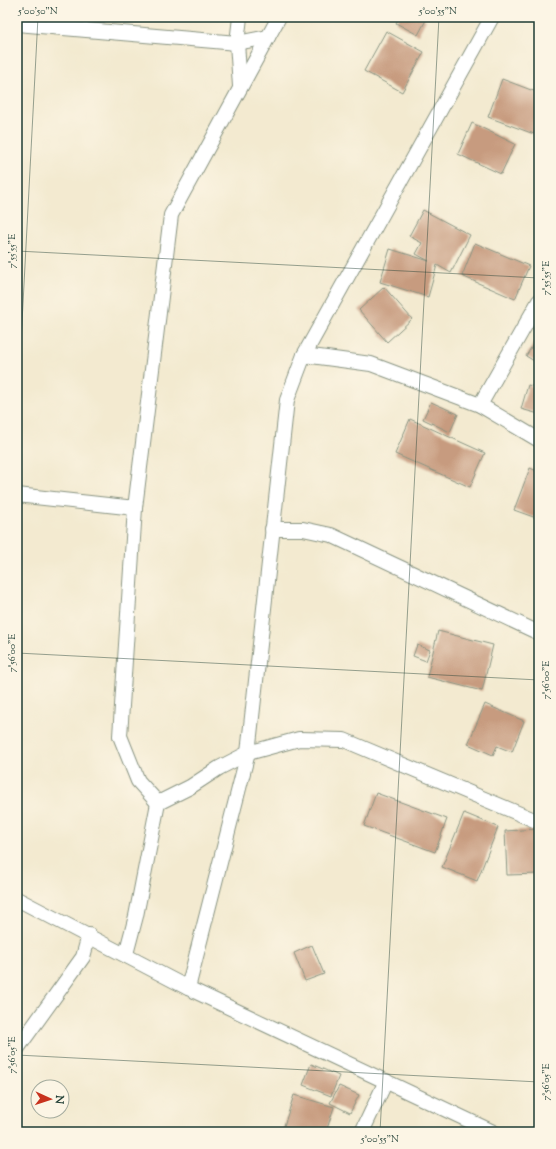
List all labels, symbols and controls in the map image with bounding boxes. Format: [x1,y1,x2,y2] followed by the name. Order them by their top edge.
[17,4,58,19] text: 5°00'50"N
[418,4,457,19] text: 5°00'55"N
[5,234,20,268] text: 7°55'55"E
[539,261,554,295] text: 7°55'55"E
[5,634,20,672] text: 7°56'00"E
[539,661,554,699] text: 7°56'00"E
[5,1036,20,1074] text: 7°56'05"E
[539,1063,554,1101] text: 7°56'05"E
[30,1079,70,1119] north arrow
[51,1094,67,1104] text: N
[360,1132,399,1147] text: 5°00'55"N

